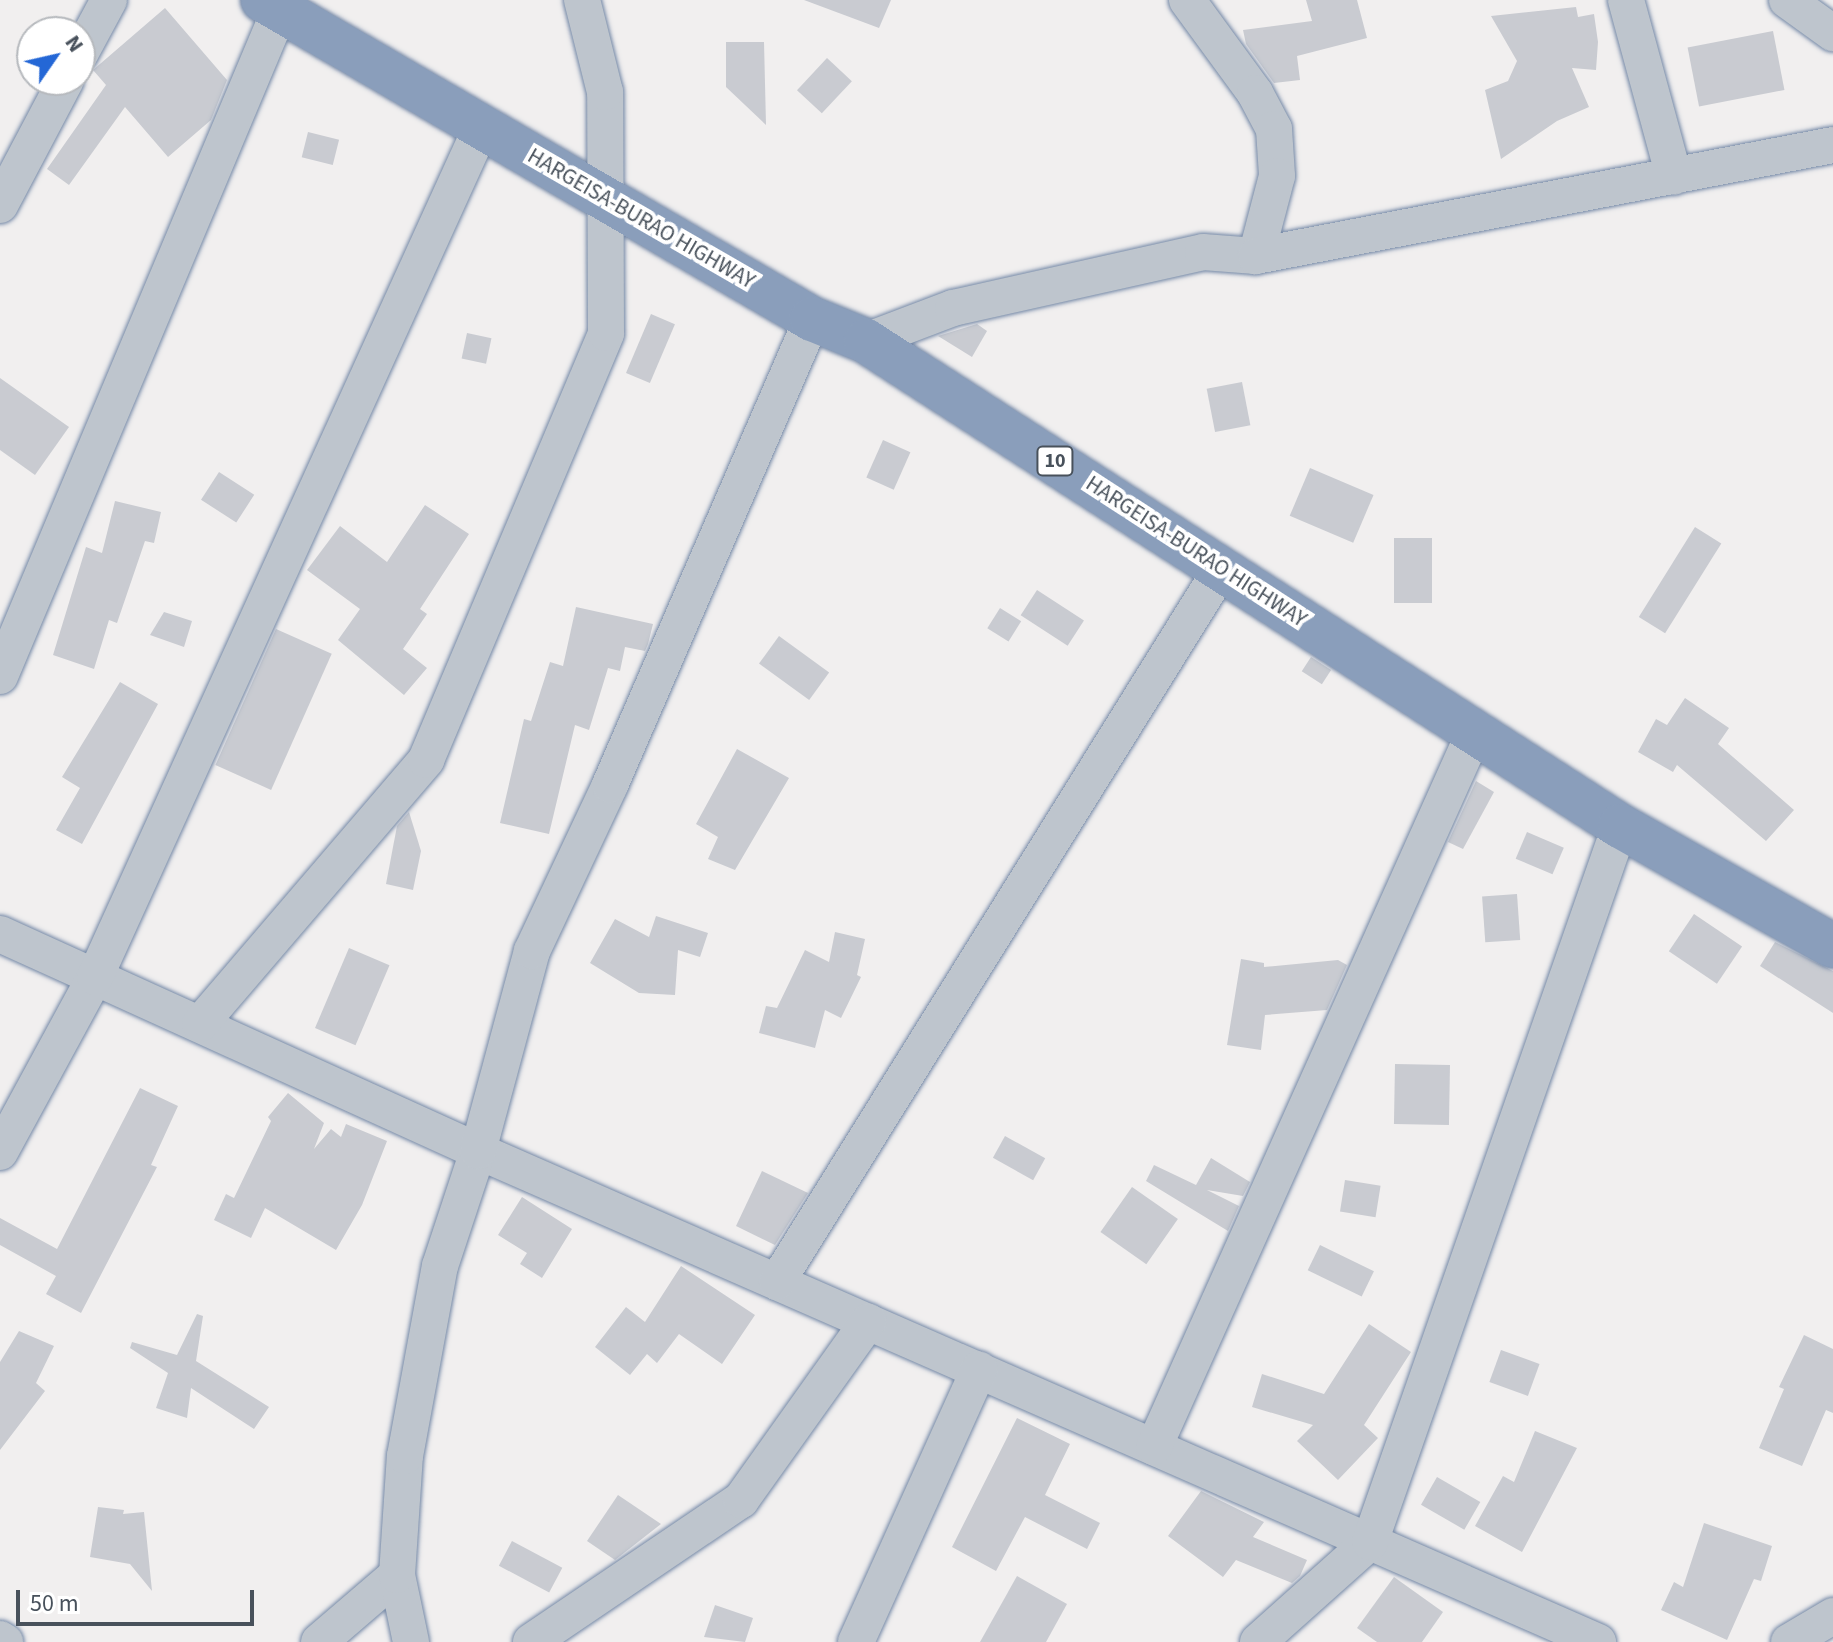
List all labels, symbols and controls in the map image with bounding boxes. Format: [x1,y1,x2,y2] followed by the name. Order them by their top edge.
[16,16,96,96] north arrow
[57,29,92,59] text: N
[523,143,759,295] street label: HARGEISA-BURAO HIGHWAY
[1035,445,1075,477] road number: 10
[1081,471,1311,633] street label: HARGEISA-BURAO HIGHWAY
[20,1574,258,1624] scale bar
[30,1586,79,1621] text: 50 m

